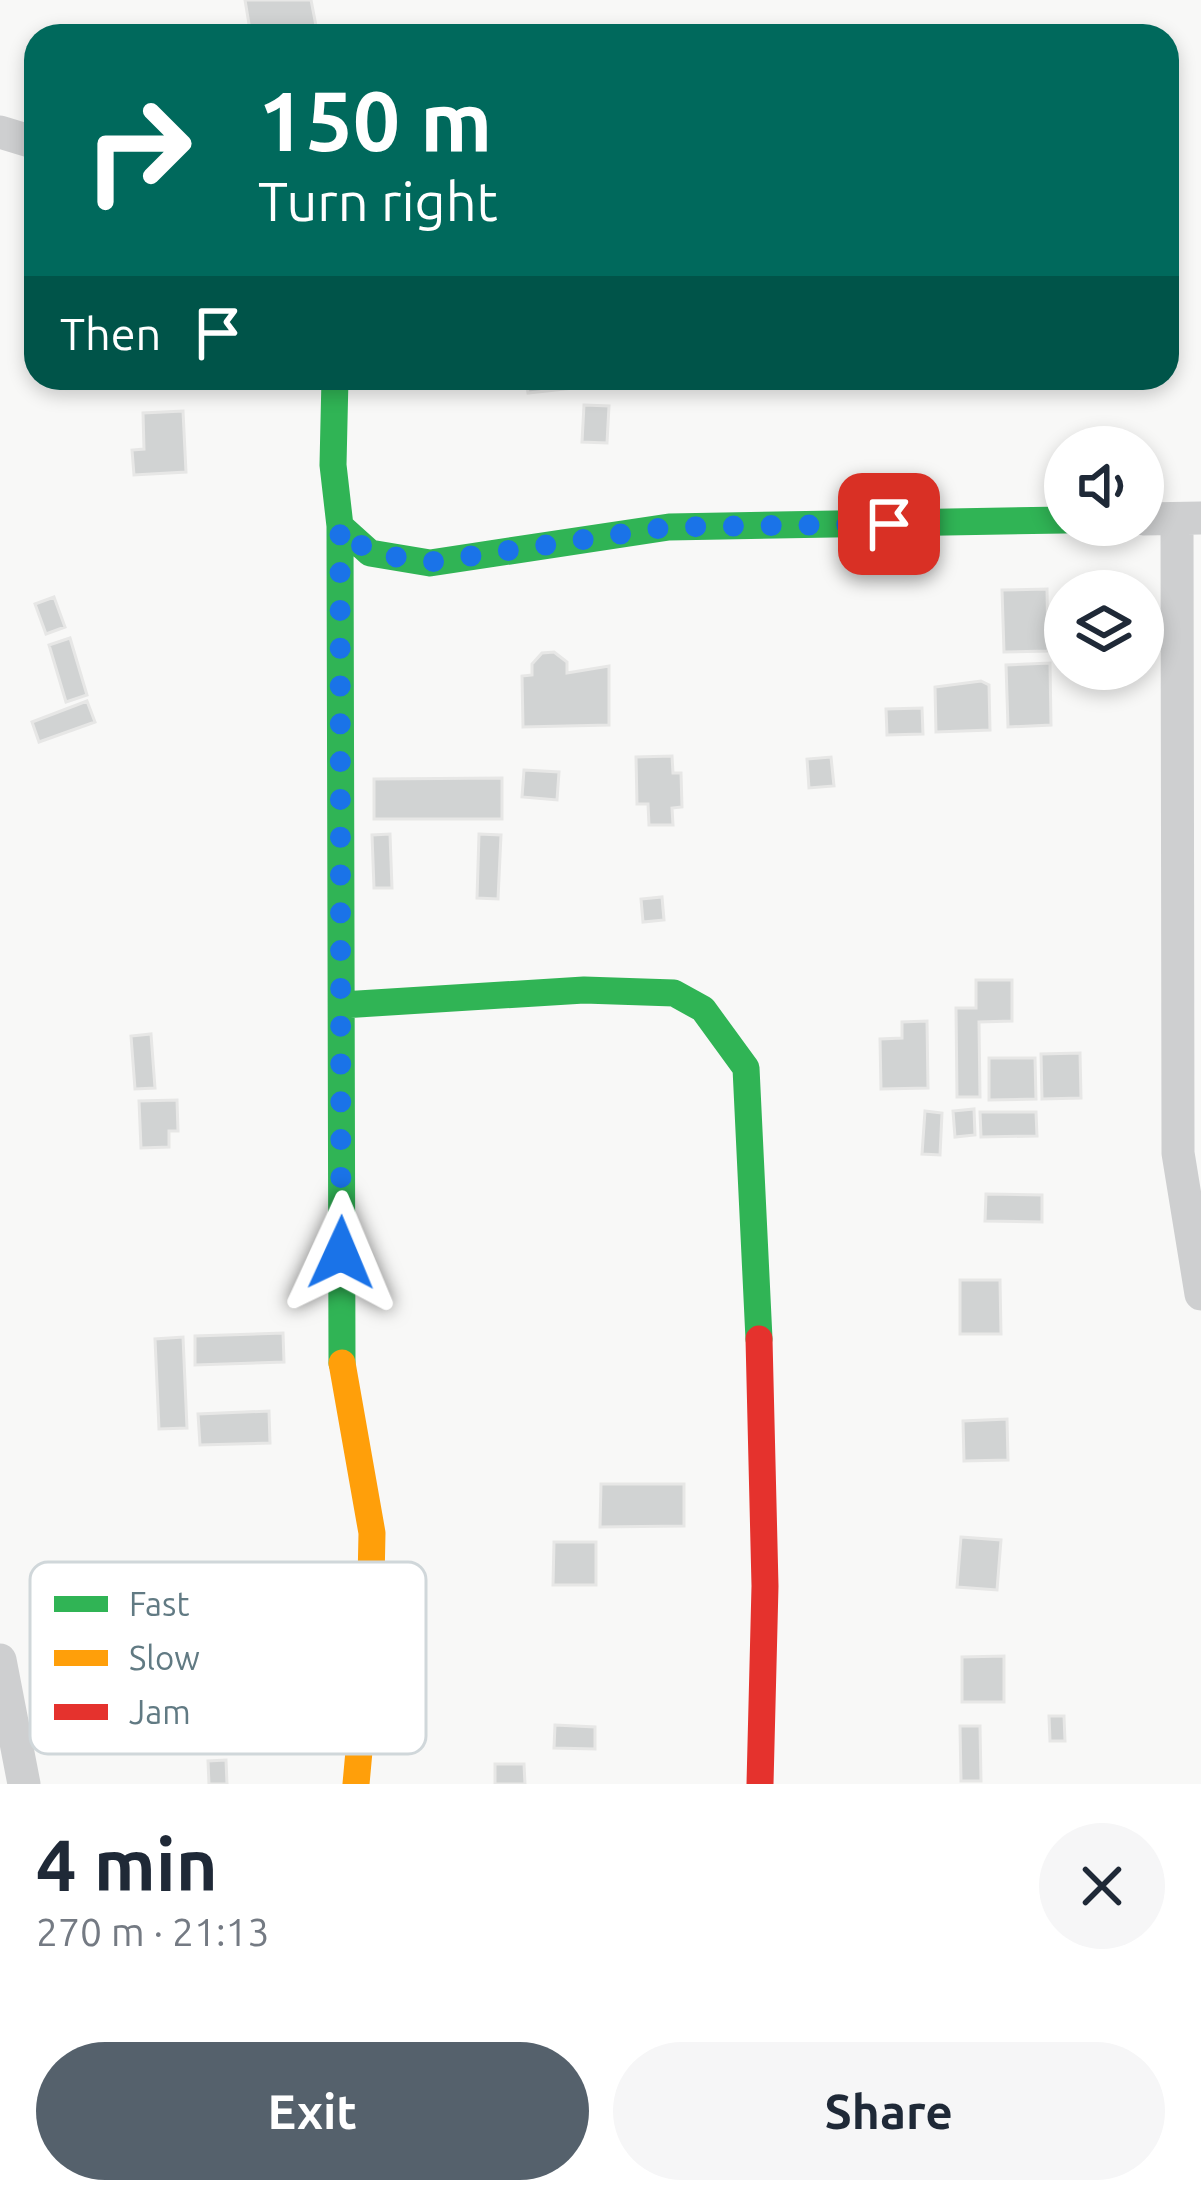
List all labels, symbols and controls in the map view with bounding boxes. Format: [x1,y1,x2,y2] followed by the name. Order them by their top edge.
[60,72,216,228] icon: right
[258,73,492,167] text: 150 m
[258,171,498,231] text: Turn right
[185,300,251,366] icon: arrive
[60,308,161,359] text: Then
[1044,426,1164,690] map controls
[1044,426,1164,546] button: sound
[838,473,940,575] pin
[856,491,922,557] icon: arrive
[1044,570,1164,690] button: layers
[278,1190,404,1316] position arrow
[30,1562,426,1754] legend
[129,1585,189,1622] text: Fast
[129,1639,200,1676] text: Slow
[129,1693,191,1730] text: Jam
[1039,1823,1165,1949] button: close
[36,1824,218,1905] text: 4 min
[36,1910,270,1953] text: 270 m · 21:13
[36,2042,589,2180] button: Exit
[613,2042,1165,2180] button: Share

